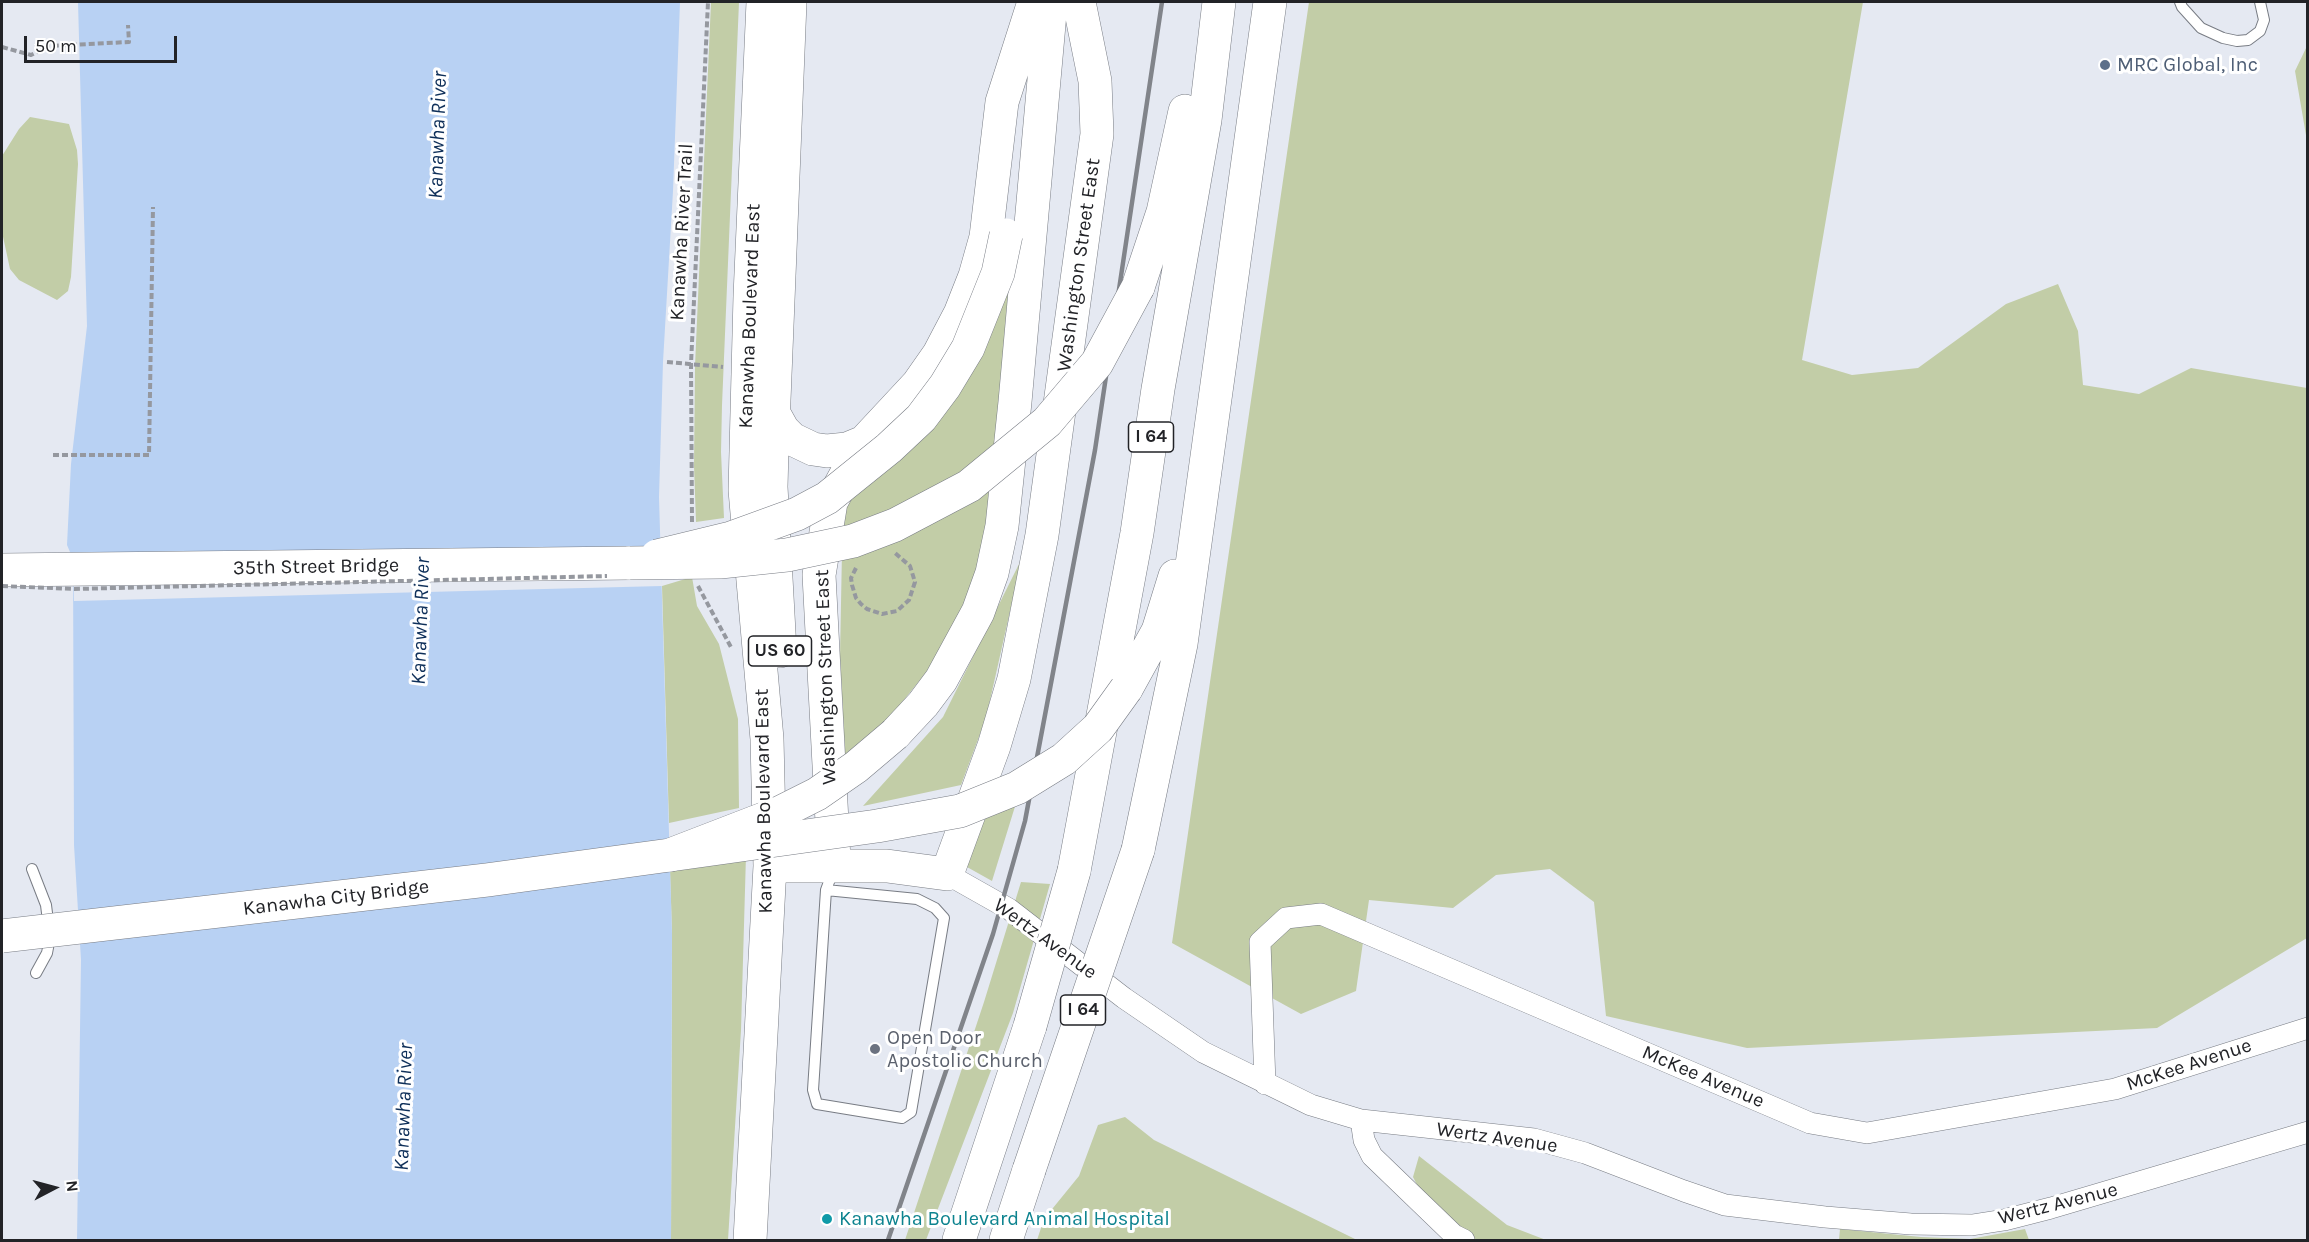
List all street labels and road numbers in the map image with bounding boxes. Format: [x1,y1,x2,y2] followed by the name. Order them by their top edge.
[665,143,699,321] street label: Kanawha River Trail
[1052,157,1106,373] street label: Washington Street East
[734,203,766,429] street label: Kanawha Boulevard East
[1128,422,1174,452] road number: I 64
[233,554,399,580] street label: 35th Street Bridge
[810,569,842,785] street label: Washington Street East
[748,636,812,666] road number: US 60
[750,688,778,914] street label: Kanawha Boulevard East
[242,875,430,921] street label: Kanawha City Bridge
[988,893,1102,985] street label: Wertz Avenue
[1060,995,1106,1025] road number: I 64
[2123,1033,2255,1097] street label: McKee Avenue
[1638,1040,1768,1114] street label: McKee Avenue
[1435,1118,1559,1158] street label: Wertz Avenue
[1996,1178,2120,1230] street label: Wertz Avenue

